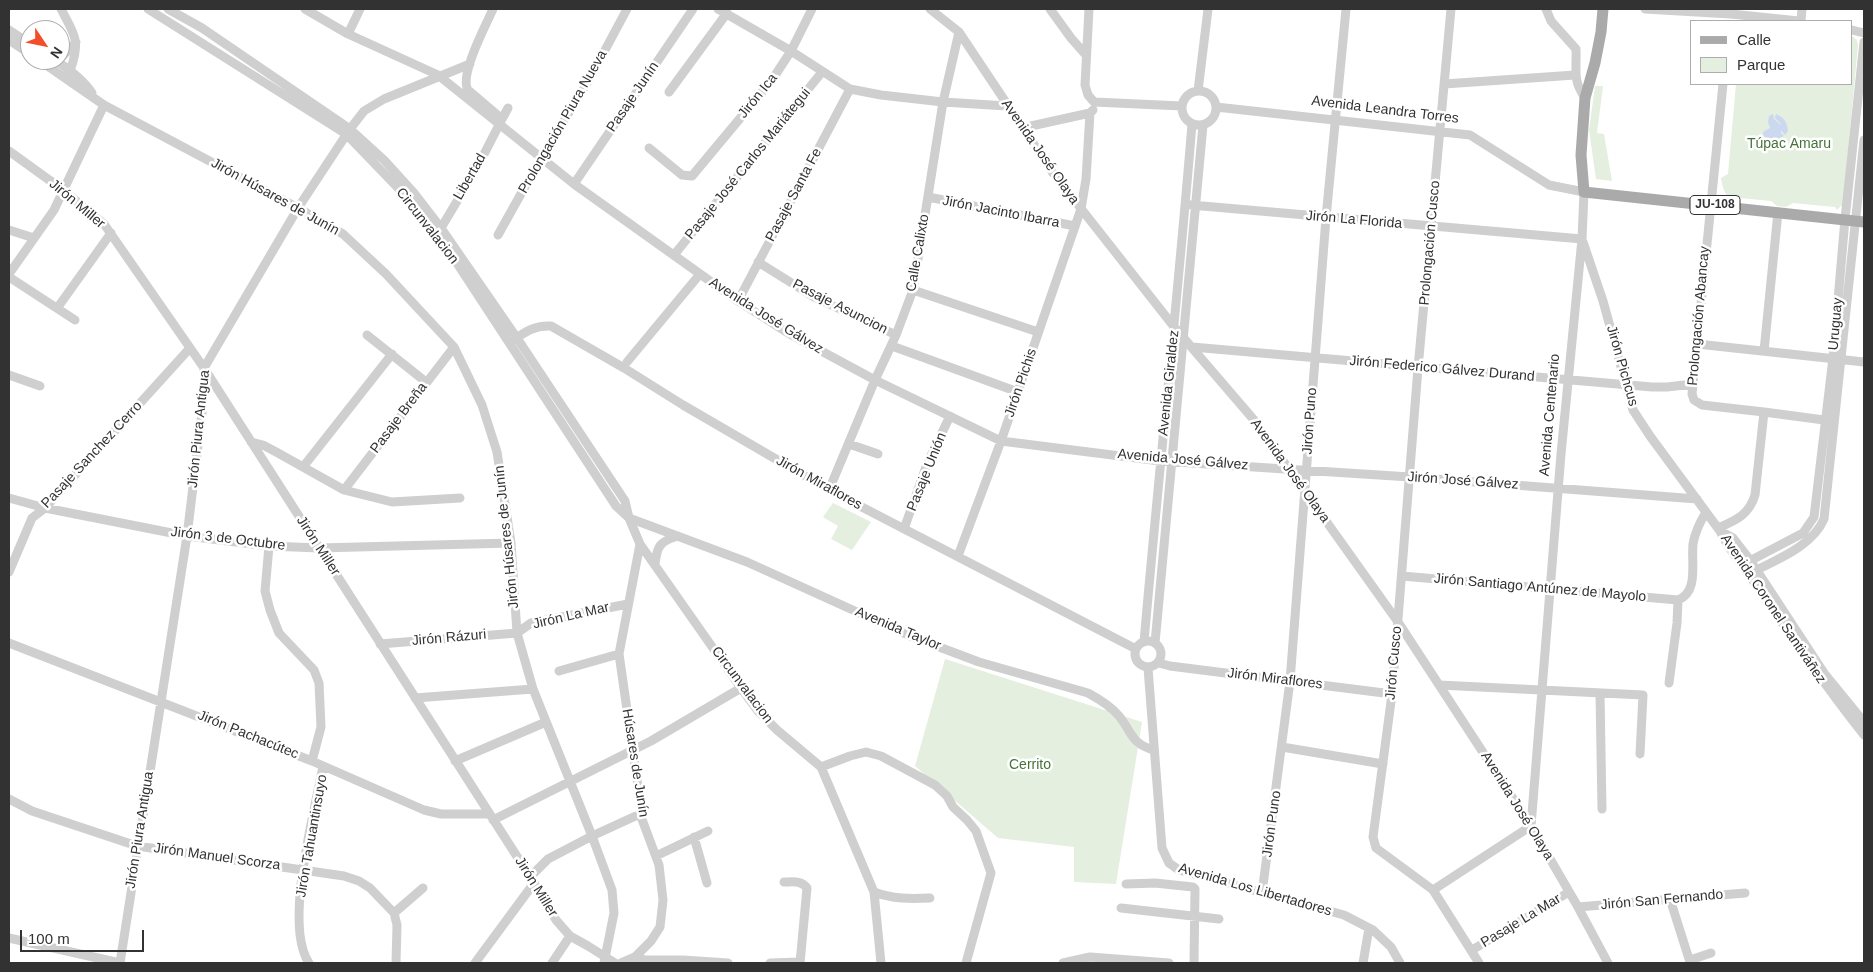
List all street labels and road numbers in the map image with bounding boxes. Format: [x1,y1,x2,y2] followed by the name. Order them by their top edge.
[515,47,611,197] street label: Prolongación Piura Nueva
[603,59,663,135] street label: Pasaje Junín
[735,70,781,122] street label: Jirón Ica
[682,85,814,243] street label: Pasaje José Carlos Mariátegui
[1310,93,1460,127] street label: Avenida Leandra Torres
[997,96,1083,208] street label: Avenida José Olaya
[762,145,826,245] street label: Pasaje Santa Fe
[450,151,490,203] street label: Libertad
[208,155,342,239] street label: Jirón Húsares de Junín
[46,176,108,232] street label: Jirón Miller
[1416,180,1444,306] street label: Prolongación Cusco
[392,185,462,267] street label: Circunvalacion
[941,192,1061,232] street label: Jirón Jacinto Ibarra
[1690,196,1740,214] road number: JU-108
[1305,207,1403,233] street label: Jirón La Florida
[903,213,933,293] street label: Calle Calixto
[1685,245,1713,387] street label: Prolongación Abancay
[706,274,826,358] street label: Avenida José Gálvez
[790,276,890,338] street label: Pasaje Asuncion
[1825,297,1847,351] street label: Uruguay
[1602,324,1642,408] street label: Jirón Pichcus
[1155,329,1183,437] street label: Avenida Giraldez
[1001,346,1041,420] street label: Jirón Pichis
[1349,353,1535,385] street label: Jirón Federico Gálvez Durand
[1536,353,1564,477] street label: Avenida Centenario
[184,369,214,489] street label: Jirón Piura Antigua
[367,379,431,457] street label: Pasaje Breña
[1299,387,1321,455] street label: Jirón Puno
[38,398,146,512] street label: Pasaje Sanchez Cerro
[1247,416,1333,526] street label: Avenida José Olaya
[904,430,950,514] street label: Pasaje Unión
[1117,446,1249,474] street label: Avenida José Gálvez
[773,452,865,514] street label: Jirón Miraflores
[491,465,523,609] street label: Jirón Húsares de Junín
[1407,469,1519,493] street label: Jirón José Gálvez
[293,513,343,579] street label: Jirón Miller
[170,524,286,554] street label: Jirón 3 de Octubre
[1717,531,1829,687] street label: Avenida Coronel Santiváñez
[1433,570,1647,606] street label: Jirón Santiago Antúnez de Mayolo
[531,599,611,633] street label: Jirón La Mar
[853,603,943,655] street label: Avenida Taylor
[1382,625,1406,701] street label: Jirón Cusco
[411,626,487,650] street label: Jirón Rázuri
[708,643,776,727] street label: Circunvalacion
[1226,665,1324,693] street label: Jirón Miraflores
[195,707,301,763] street label: Jirón Pachacútec
[618,707,652,819] street label: Húsares de Junín
[1477,749,1557,863] street label: Avenida José Olaya
[122,770,158,890] street label: Jirón Piura Antigua
[293,773,331,899] street label: Jirón Tahuantinsuyo
[1259,790,1285,858] street label: Jirón Puno
[153,840,281,874] street label: Jirón Manuel Scorza
[511,854,561,920] street label: Jirón Miller
[1176,860,1334,920] street label: Avenida Los Libertadores
[1600,886,1724,914] street label: Jirón San Fernando
[1478,891,1564,951] street label: Pasaje La Mar

